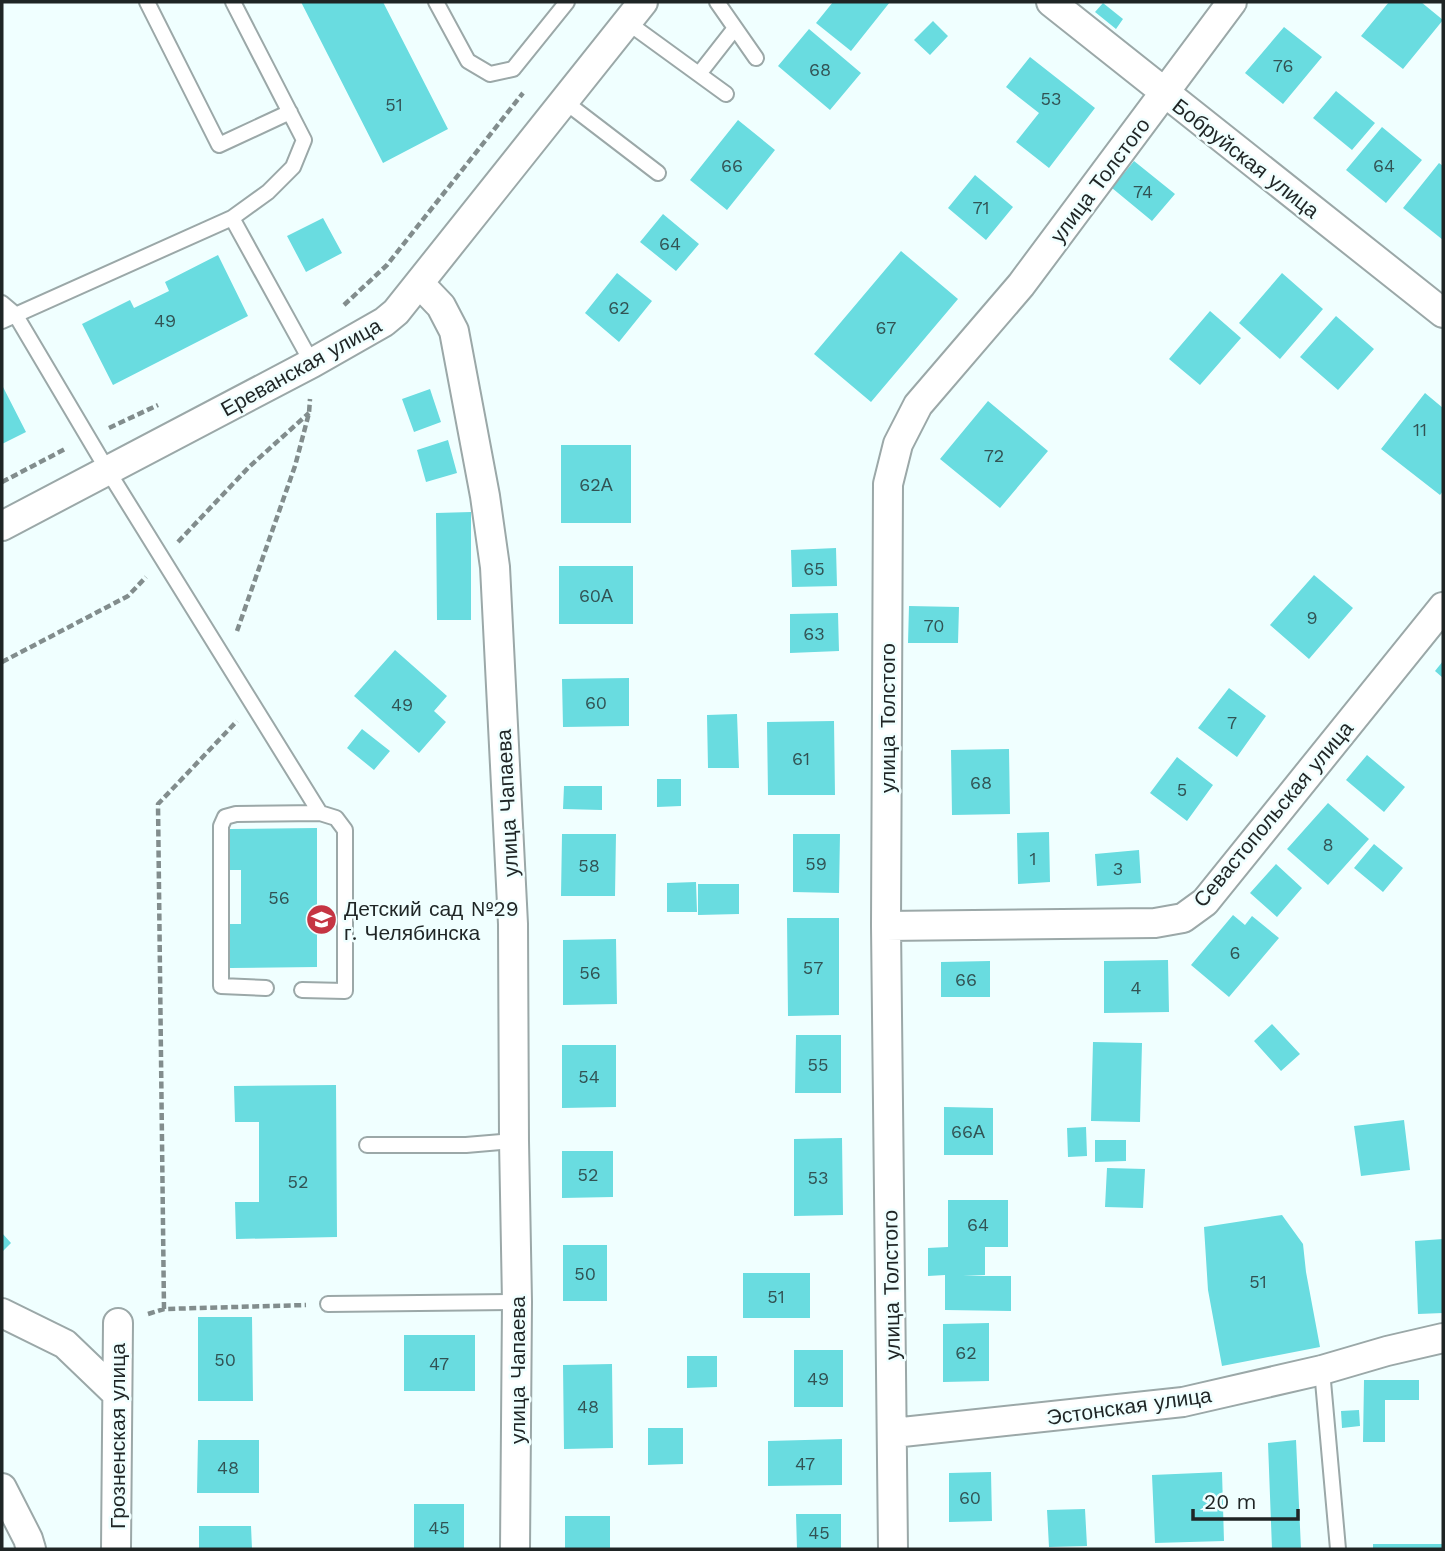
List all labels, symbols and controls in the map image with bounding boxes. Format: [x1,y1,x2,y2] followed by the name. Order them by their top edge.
[1273,55,1293,76] house number: 76
[809,59,831,80] house number: 68
[1041,88,1061,109] house number: 53
[1168,93,1325,223] street label: Бобруйская улица
[385,94,403,115] house number: 51
[1045,113,1155,247] street label: улица Толстого
[721,155,743,176] house number: 66
[1373,155,1395,176] house number: 64
[1133,181,1153,202] house number: 74
[972,197,990,218] house number: 71
[659,233,681,254] house number: 64
[608,297,630,318] house number: 62
[154,310,176,331] house number: 49
[216,312,386,421] street label: Ереванская улица
[876,317,896,338] house number: 67
[1413,419,1427,440] house number: 11
[984,445,1004,466] house number: 72
[579,474,613,495] house number: 62А
[803,558,825,579] house number: 65
[579,585,613,606] house number: 60А
[1306,607,1318,628] house number: 9
[924,615,944,636] house number: 70
[803,623,825,644] house number: 63
[875,643,900,793] street label: улица Толстого
[585,692,607,713] house number: 60
[391,694,413,715] house number: 49
[1227,712,1237,733] house number: 7
[1188,716,1358,912] street label: Севастопольская улица
[491,728,523,878] street label: улица Чапаева
[792,748,810,769] house number: 61
[970,772,992,793] house number: 68
[1177,779,1187,800] house number: 5
[1322,834,1334,855] house number: 8
[1029,848,1037,869] house number: 1
[805,853,827,874] house number: 59
[578,855,600,876] house number: 58
[1113,858,1123,879] house number: 3
[268,887,290,908] house number: 56
[344,896,519,945] place label: Детский сад №29 г. Челябинска
[304,903,338,937] school or university icon: Детский сад №29 г. Челябинска
[1230,942,1240,963] house number: 6
[803,957,823,978] house number: 57
[579,962,601,983] house number: 56
[955,969,977,990] house number: 66
[1131,977,1142,998] house number: 4
[808,1054,828,1075] house number: 55
[578,1066,600,1087] house number: 54
[951,1121,985,1142] house number: 66А
[578,1164,598,1185] house number: 52
[808,1167,828,1188] house number: 53
[288,1171,308,1192] house number: 52
[877,1210,905,1360] street label: улица Толстого
[967,1214,989,1235] house number: 64
[574,1263,596,1284] house number: 50
[1249,1271,1267,1292] house number: 51
[767,1286,785,1307] house number: 51
[505,1296,530,1444] street label: улица Чапаева
[955,1342,977,1363] house number: 62
[105,1343,130,1529] street label: Грозненская улица
[214,1349,236,1370] house number: 50
[429,1353,449,1374] house number: 47
[807,1368,829,1389] house number: 49
[1045,1382,1213,1430] street label: Эстонская улица
[577,1396,599,1417] house number: 48
[795,1453,815,1474] house number: 47
[217,1457,239,1478] house number: 48
[1193,1478,1298,1522] scale bar
[959,1487,981,1508] house number: 60
[1204,1489,1256,1514] text: 20 m
[428,1517,450,1538] house number: 45
[808,1522,830,1543] house number: 45

